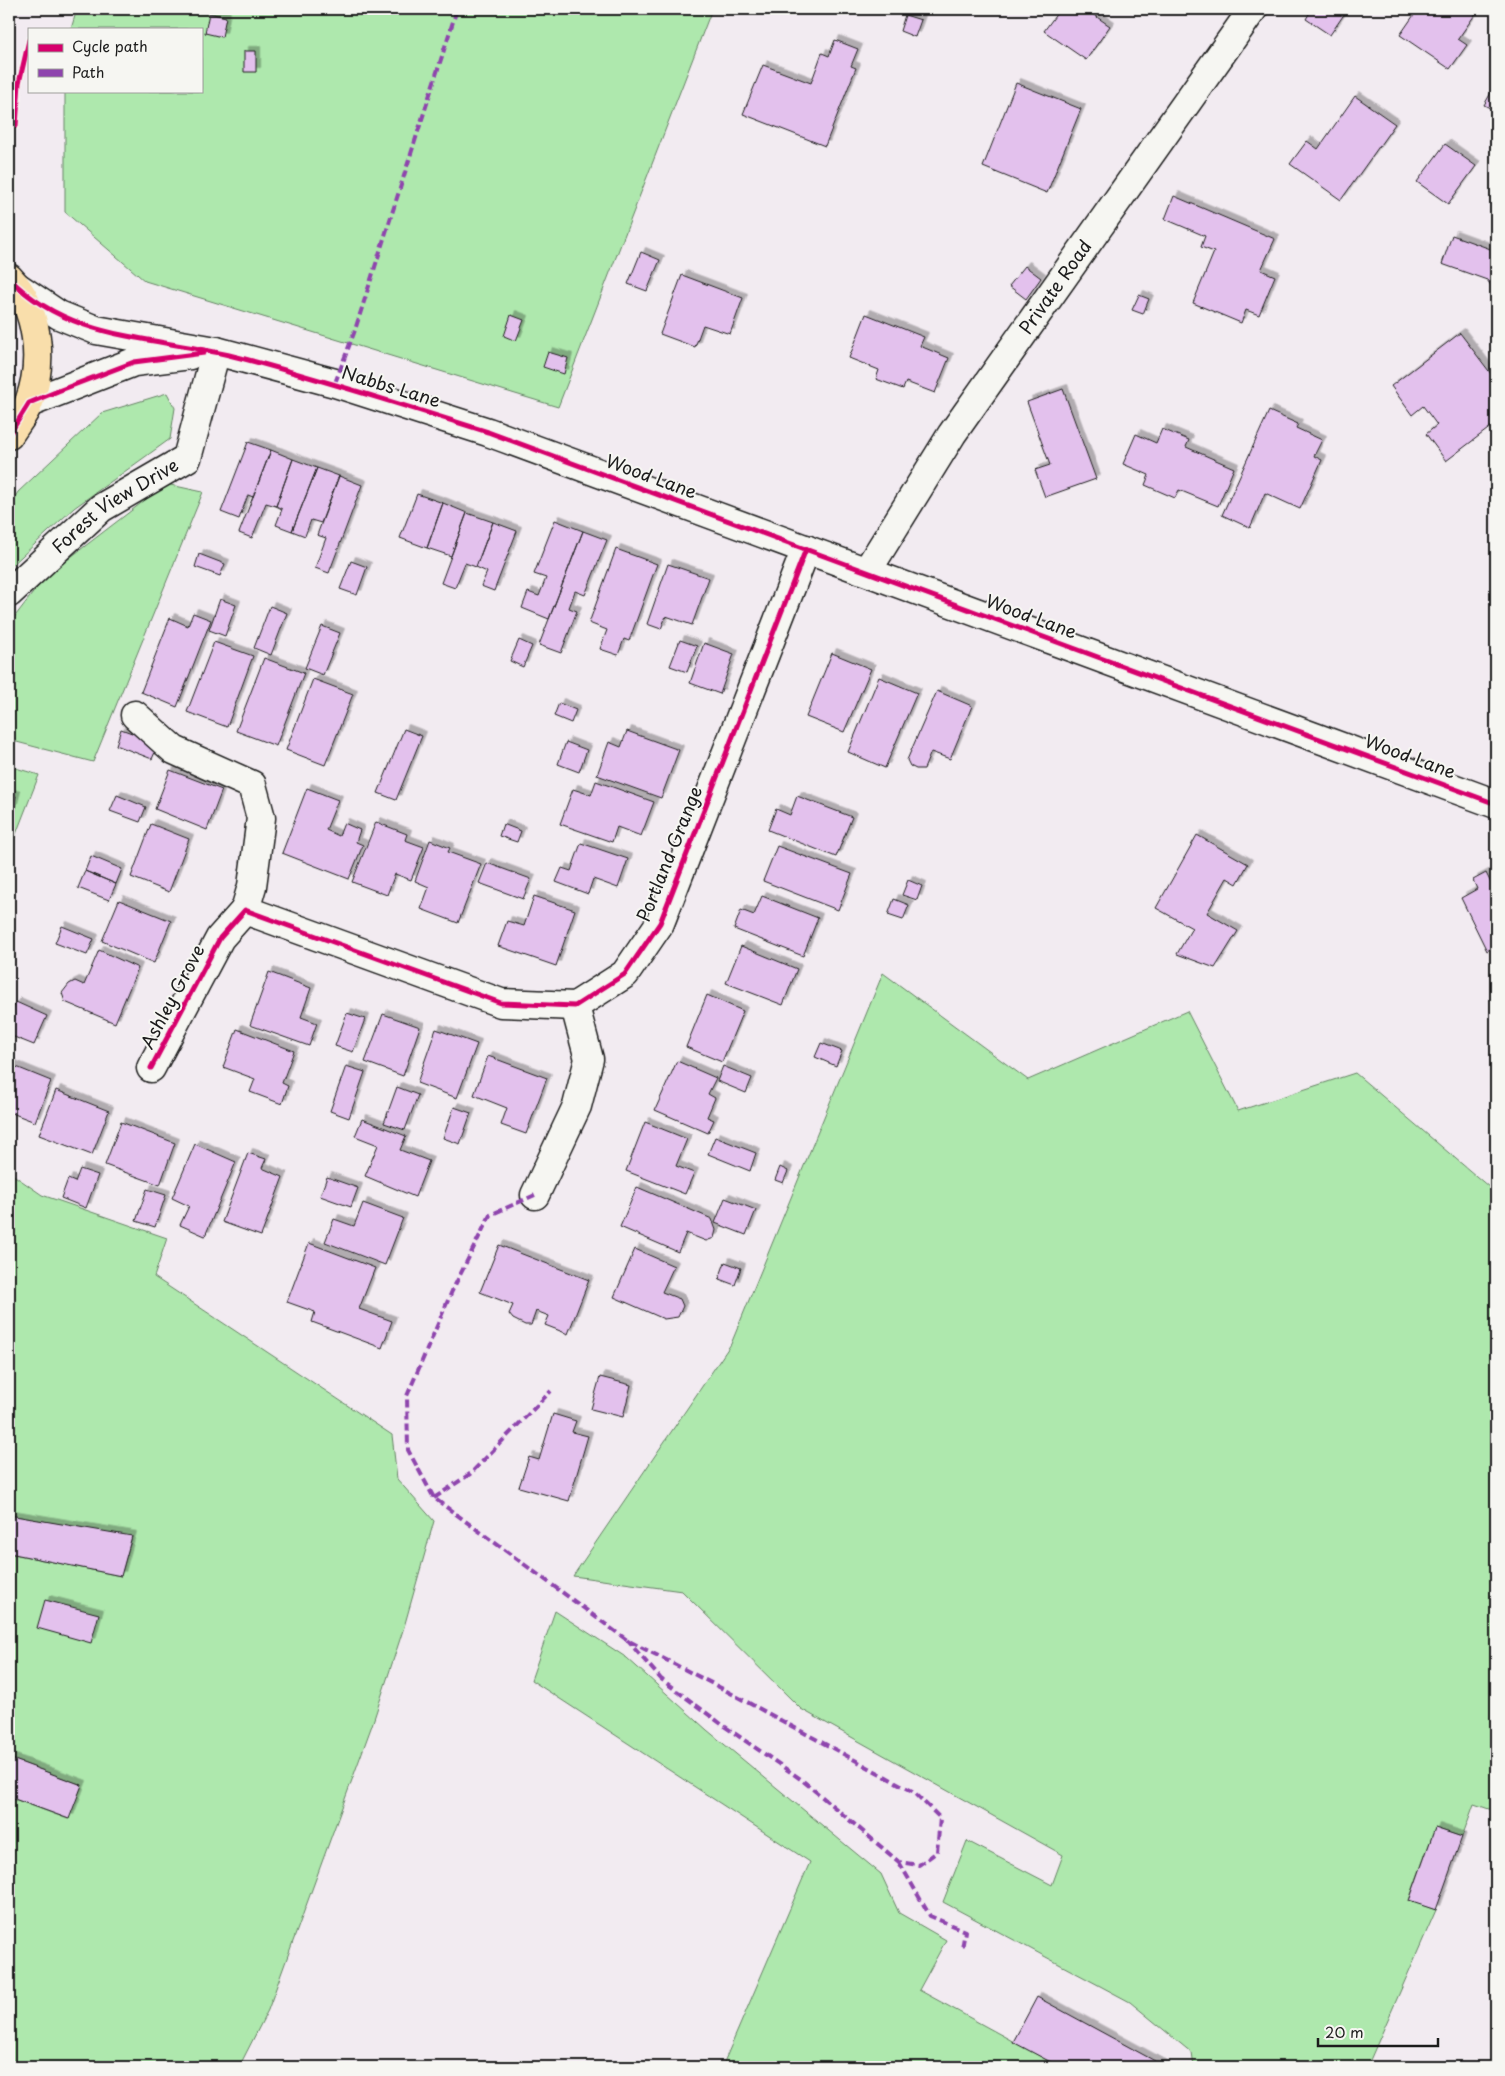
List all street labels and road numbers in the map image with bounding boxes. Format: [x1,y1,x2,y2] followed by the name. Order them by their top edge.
[1012,234,1097,339] street label: Private Road
[339,358,444,413] street label: Nabbs Lane
[602,447,701,505] street label: Wood Lane
[45,451,183,559] street label: Forest View Drive
[982,587,1081,645] street label: Wood Lane
[1361,727,1460,785] street label: Wood Lane
[629,781,708,925] street label: Portland Grange
[133,939,211,1053] street label: Ashley Grove

